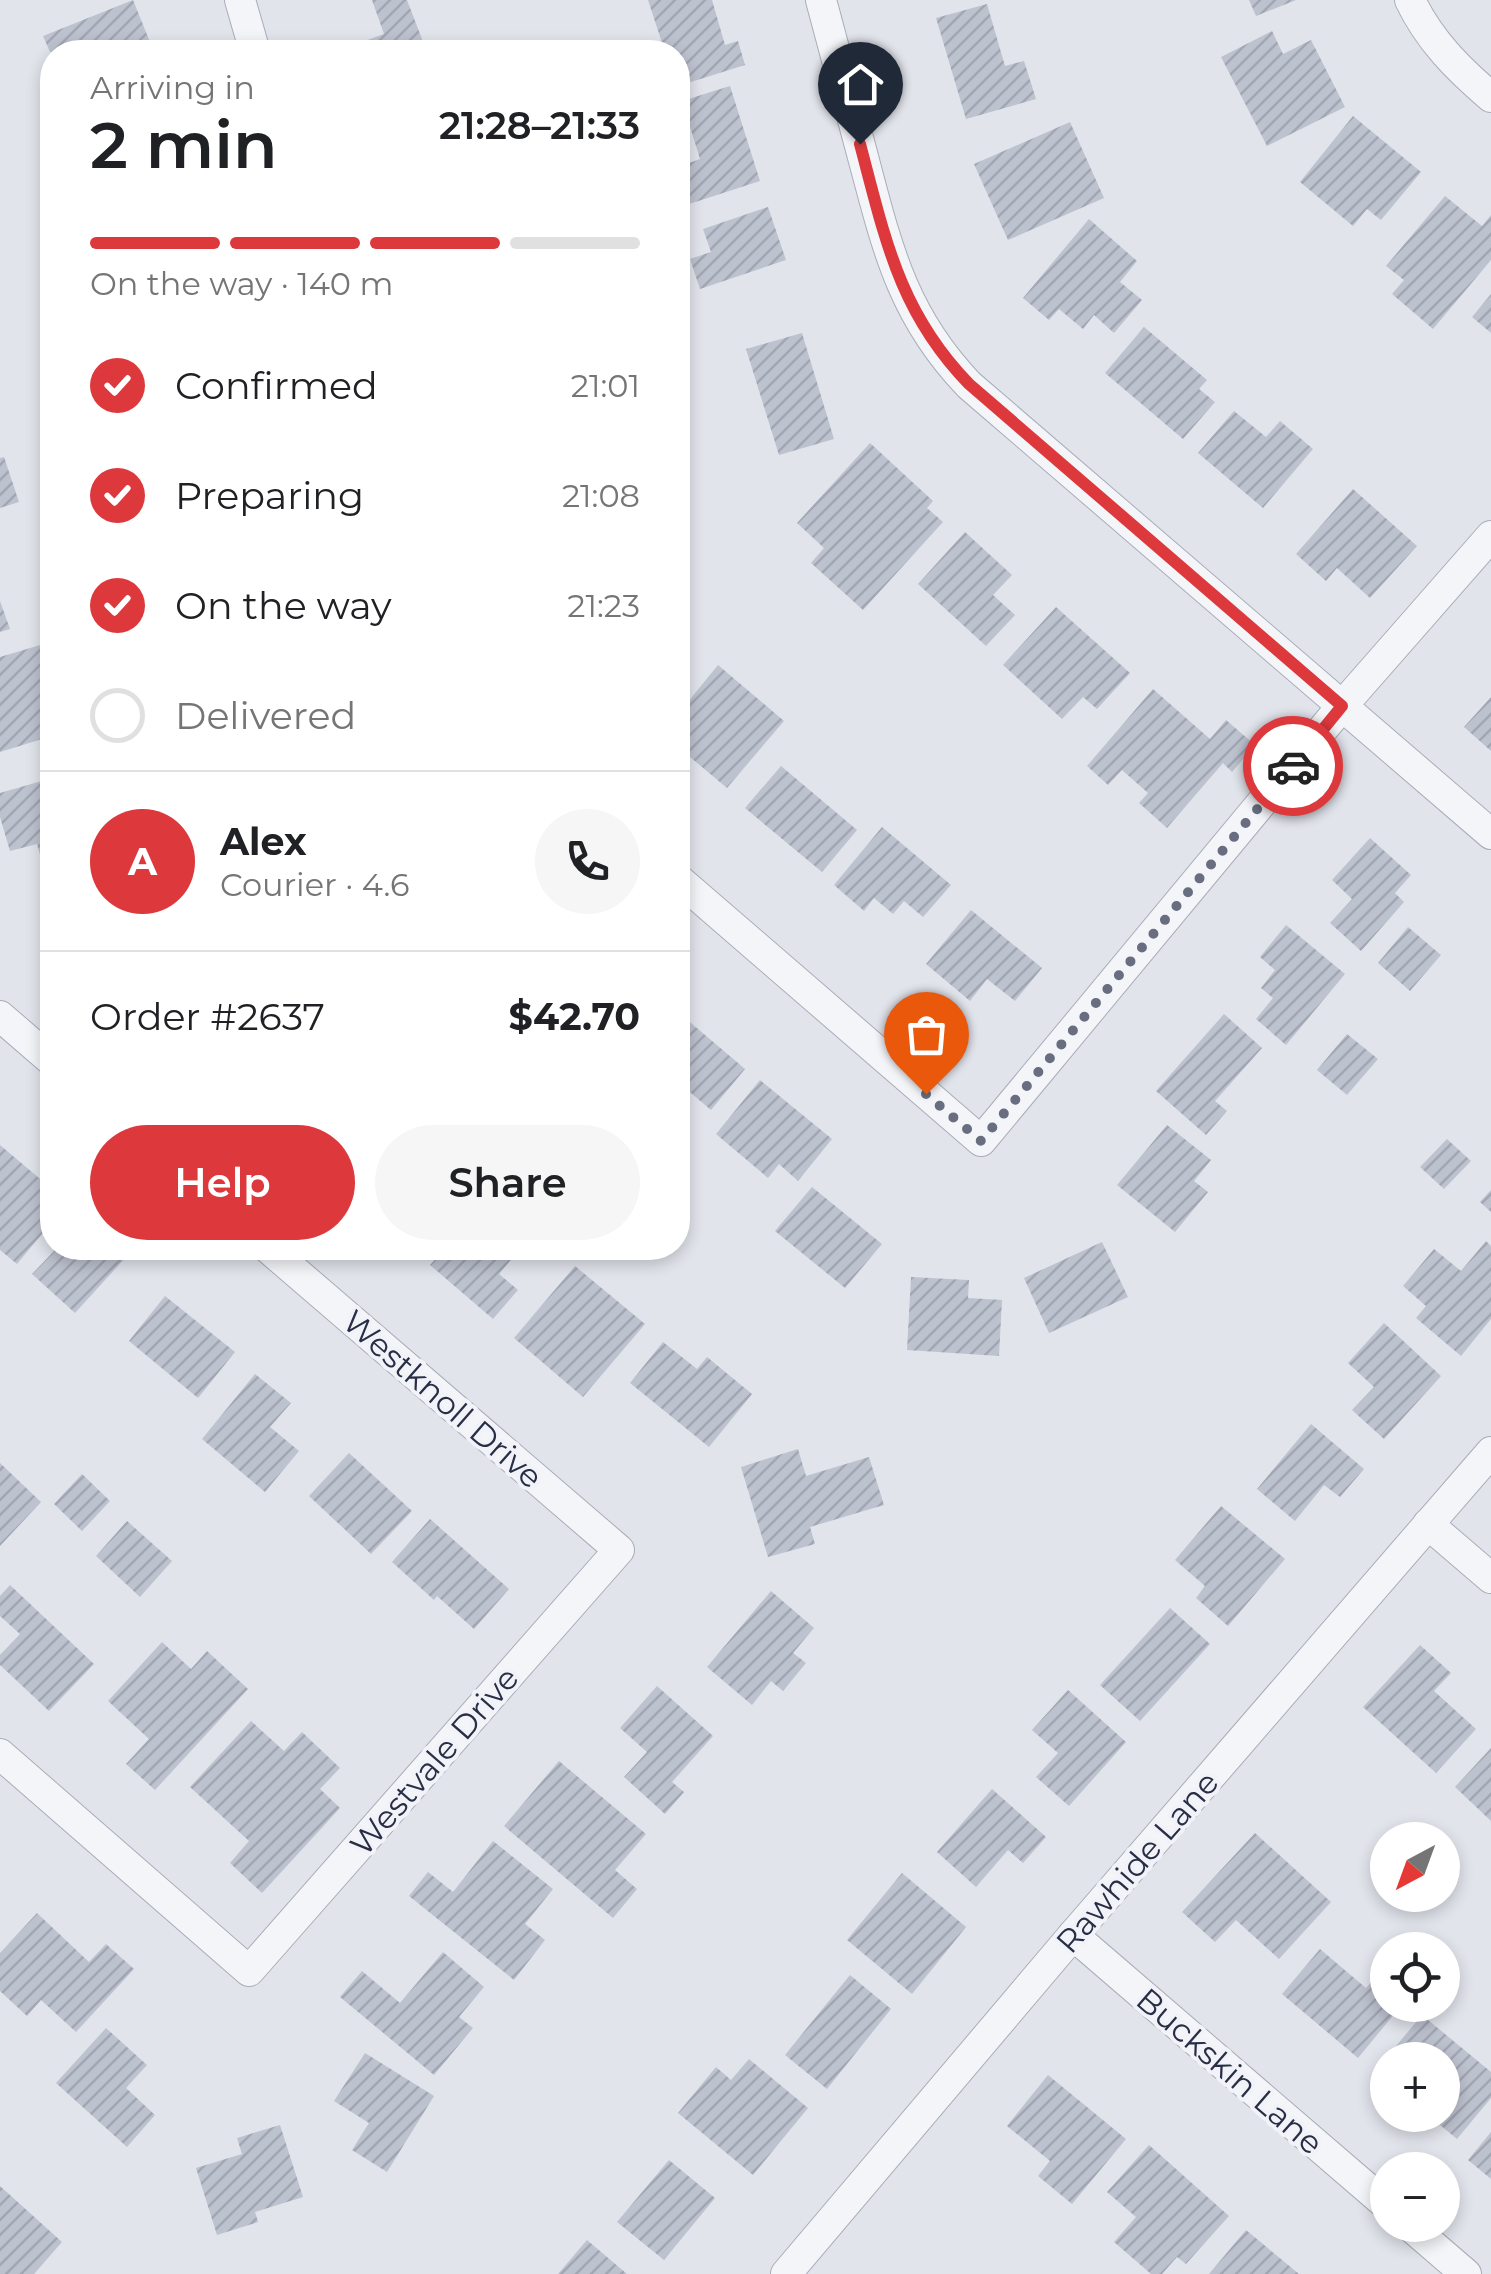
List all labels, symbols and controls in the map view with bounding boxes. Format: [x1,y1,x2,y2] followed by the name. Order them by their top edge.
[818,42,903,145] pin
[833,57,888,112] icon: home
[90,68,255,107] text: Arriving in
[439,102,640,149] text: 21:28–21:33
[90,105,278,184] text: 2 min
[90,264,393,303] text: On the way · 140 m
[90,358,145,413] icon: check
[175,362,378,409] text: Confirmed
[571,366,640,405] text: 21:01
[90,468,145,523] icon: check
[175,472,364,519] text: Preparing
[562,476,640,515] text: 21:08
[90,578,145,633] icon: check
[175,582,392,629] text: On the way
[567,586,640,625] text: 21:23
[175,692,356,739] text: Delivered
[1243,716,1343,816] courier
[1266,739,1321,794] icon: car
[535,809,640,914] button: phone
[220,818,307,865] text: Alex
[128,838,157,885] text: A
[220,865,409,904] text: Courier · 4.6
[884,992,969,1095] pin
[90,993,325,1040] text: Order #2637
[508,993,640,1040] text: $42.70
[899,1007,954,1062] icon: bag
[90,1125,355,1240] button: Help
[375,1125,640,1240] button: Share
[335,1302,551,1496] street label: Westknoll Drive
[341,1659,527,1863] street label: Westvale Drive
[1047,1763,1227,1961] street label: Rawhide Lane
[1370,1822,1460,1912] north arrow
[1370,1822,1460,2242] map controls
[1370,1932,1460,2022] button: locate
[1129,1979,1331,2163] street label: Buckskin Lane
[1370,2042,1460,2132] button: +
[1370,2152,1460,2242] button: −

